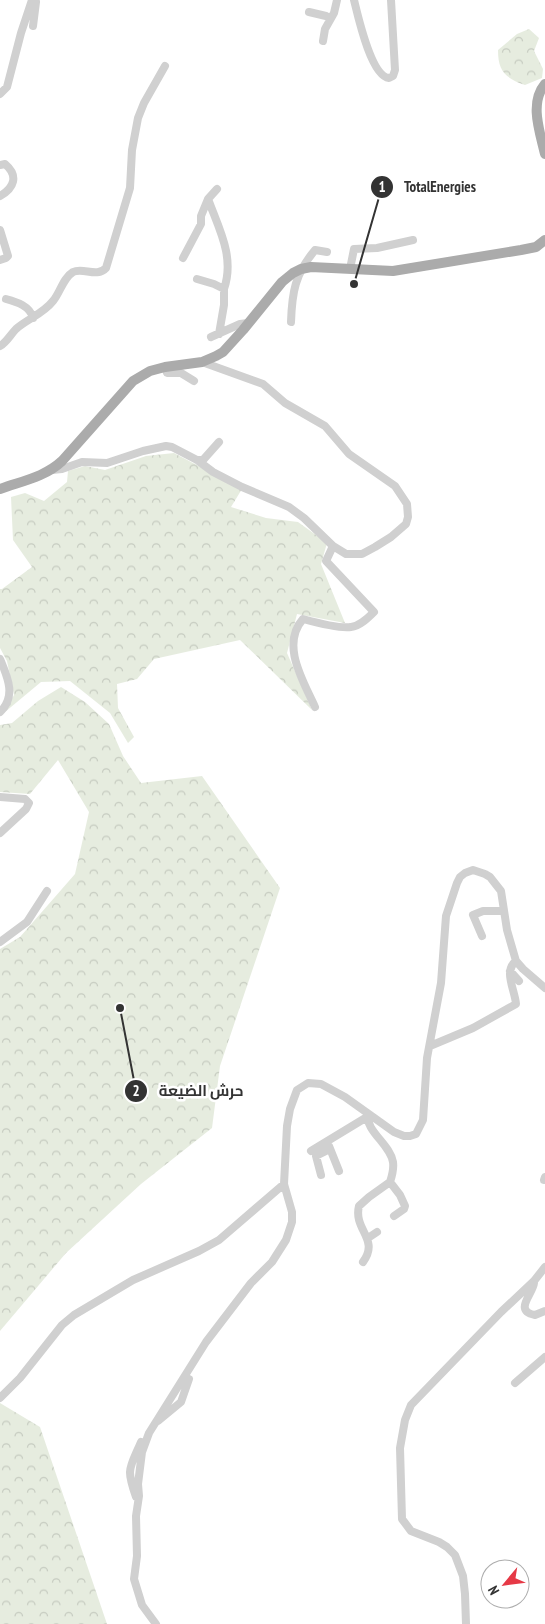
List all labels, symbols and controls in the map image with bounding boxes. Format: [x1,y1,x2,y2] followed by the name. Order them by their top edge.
[369,172,486,202] callout: TotalEnergies
[378,177,386,196] text: 1
[404,177,476,196] text: TotalEnergies
[123,1076,253,1106] callout: حرش الضيعة
[132,1081,140,1100] text: 2
[159,1081,243,1100] text: حرش الضيعة
[480,1559,530,1609] north arrow
[484,1583,503,1598] text: N

